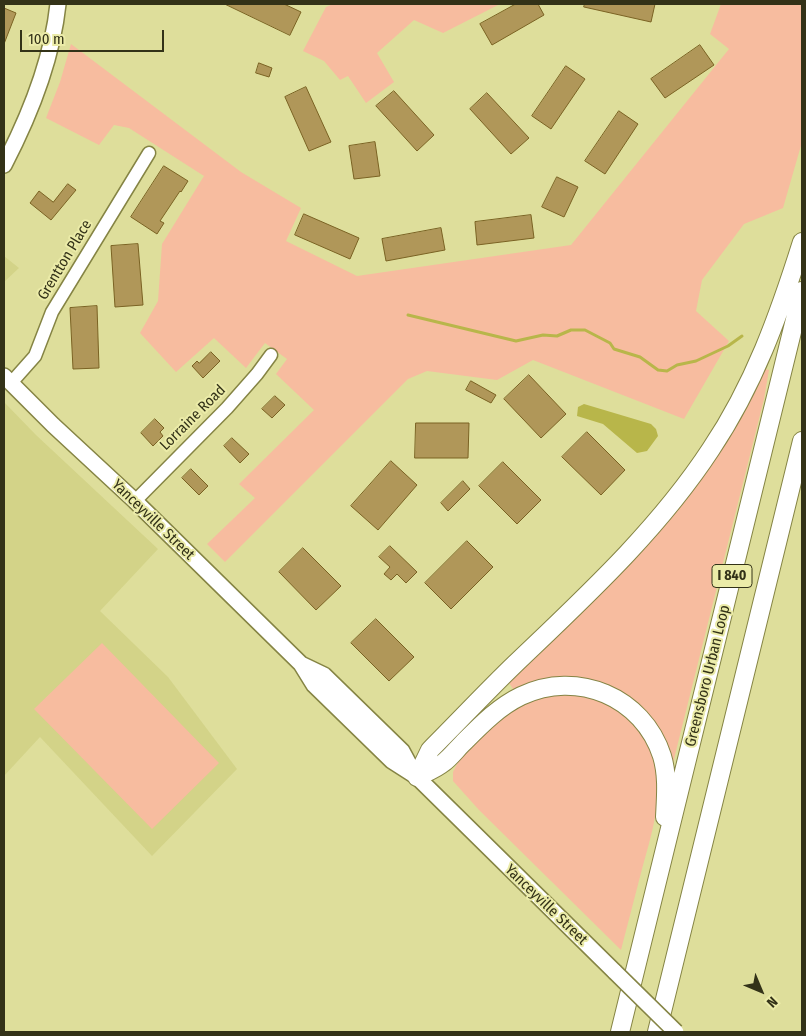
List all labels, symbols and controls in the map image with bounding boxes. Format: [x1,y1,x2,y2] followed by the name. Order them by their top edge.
[22,20,166,52] scale bar
[28,30,65,48] text: 100 m
[34,217,96,303] street label: Grentton Place
[156,381,230,455] street label: Lorraine Road
[108,476,198,564] street label: Yanceyville Street
[712,564,752,588] road number: I 840
[682,603,734,749] street label: Greensboro Urban Loop
[501,861,591,949] street label: Yanceyville Street
[736,966,786,1016] north arrow
[763,993,781,1011] text: N

